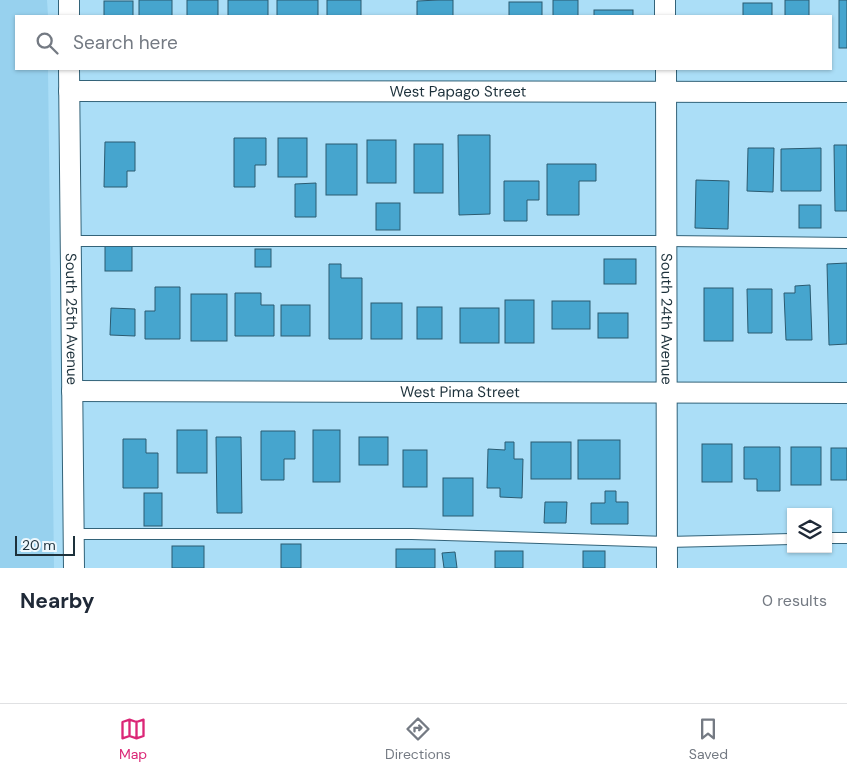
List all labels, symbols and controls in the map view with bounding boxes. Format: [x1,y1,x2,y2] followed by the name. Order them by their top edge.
[15,15,832,70] search box
[33,29,61,57] icon: search
[73,30,178,55] text: Search here
[389,81,527,102] street label: West Papago Street
[61,253,82,385] street label: South 25th Avenue
[656,253,677,385] street label: South 24th Avenue
[400,382,520,402] street label: West Pima Street
[787,508,832,553] map controls
[787,508,832,553] button: layers
[15,533,75,556] scale bar
[22,536,56,554] text: 20 m
[20,587,94,615] text: Nearby
[762,590,827,611] text: 0 results
[119,715,147,763] tab: Map
[385,715,451,763] tab: Directions
[689,715,728,763] tab: Saved

